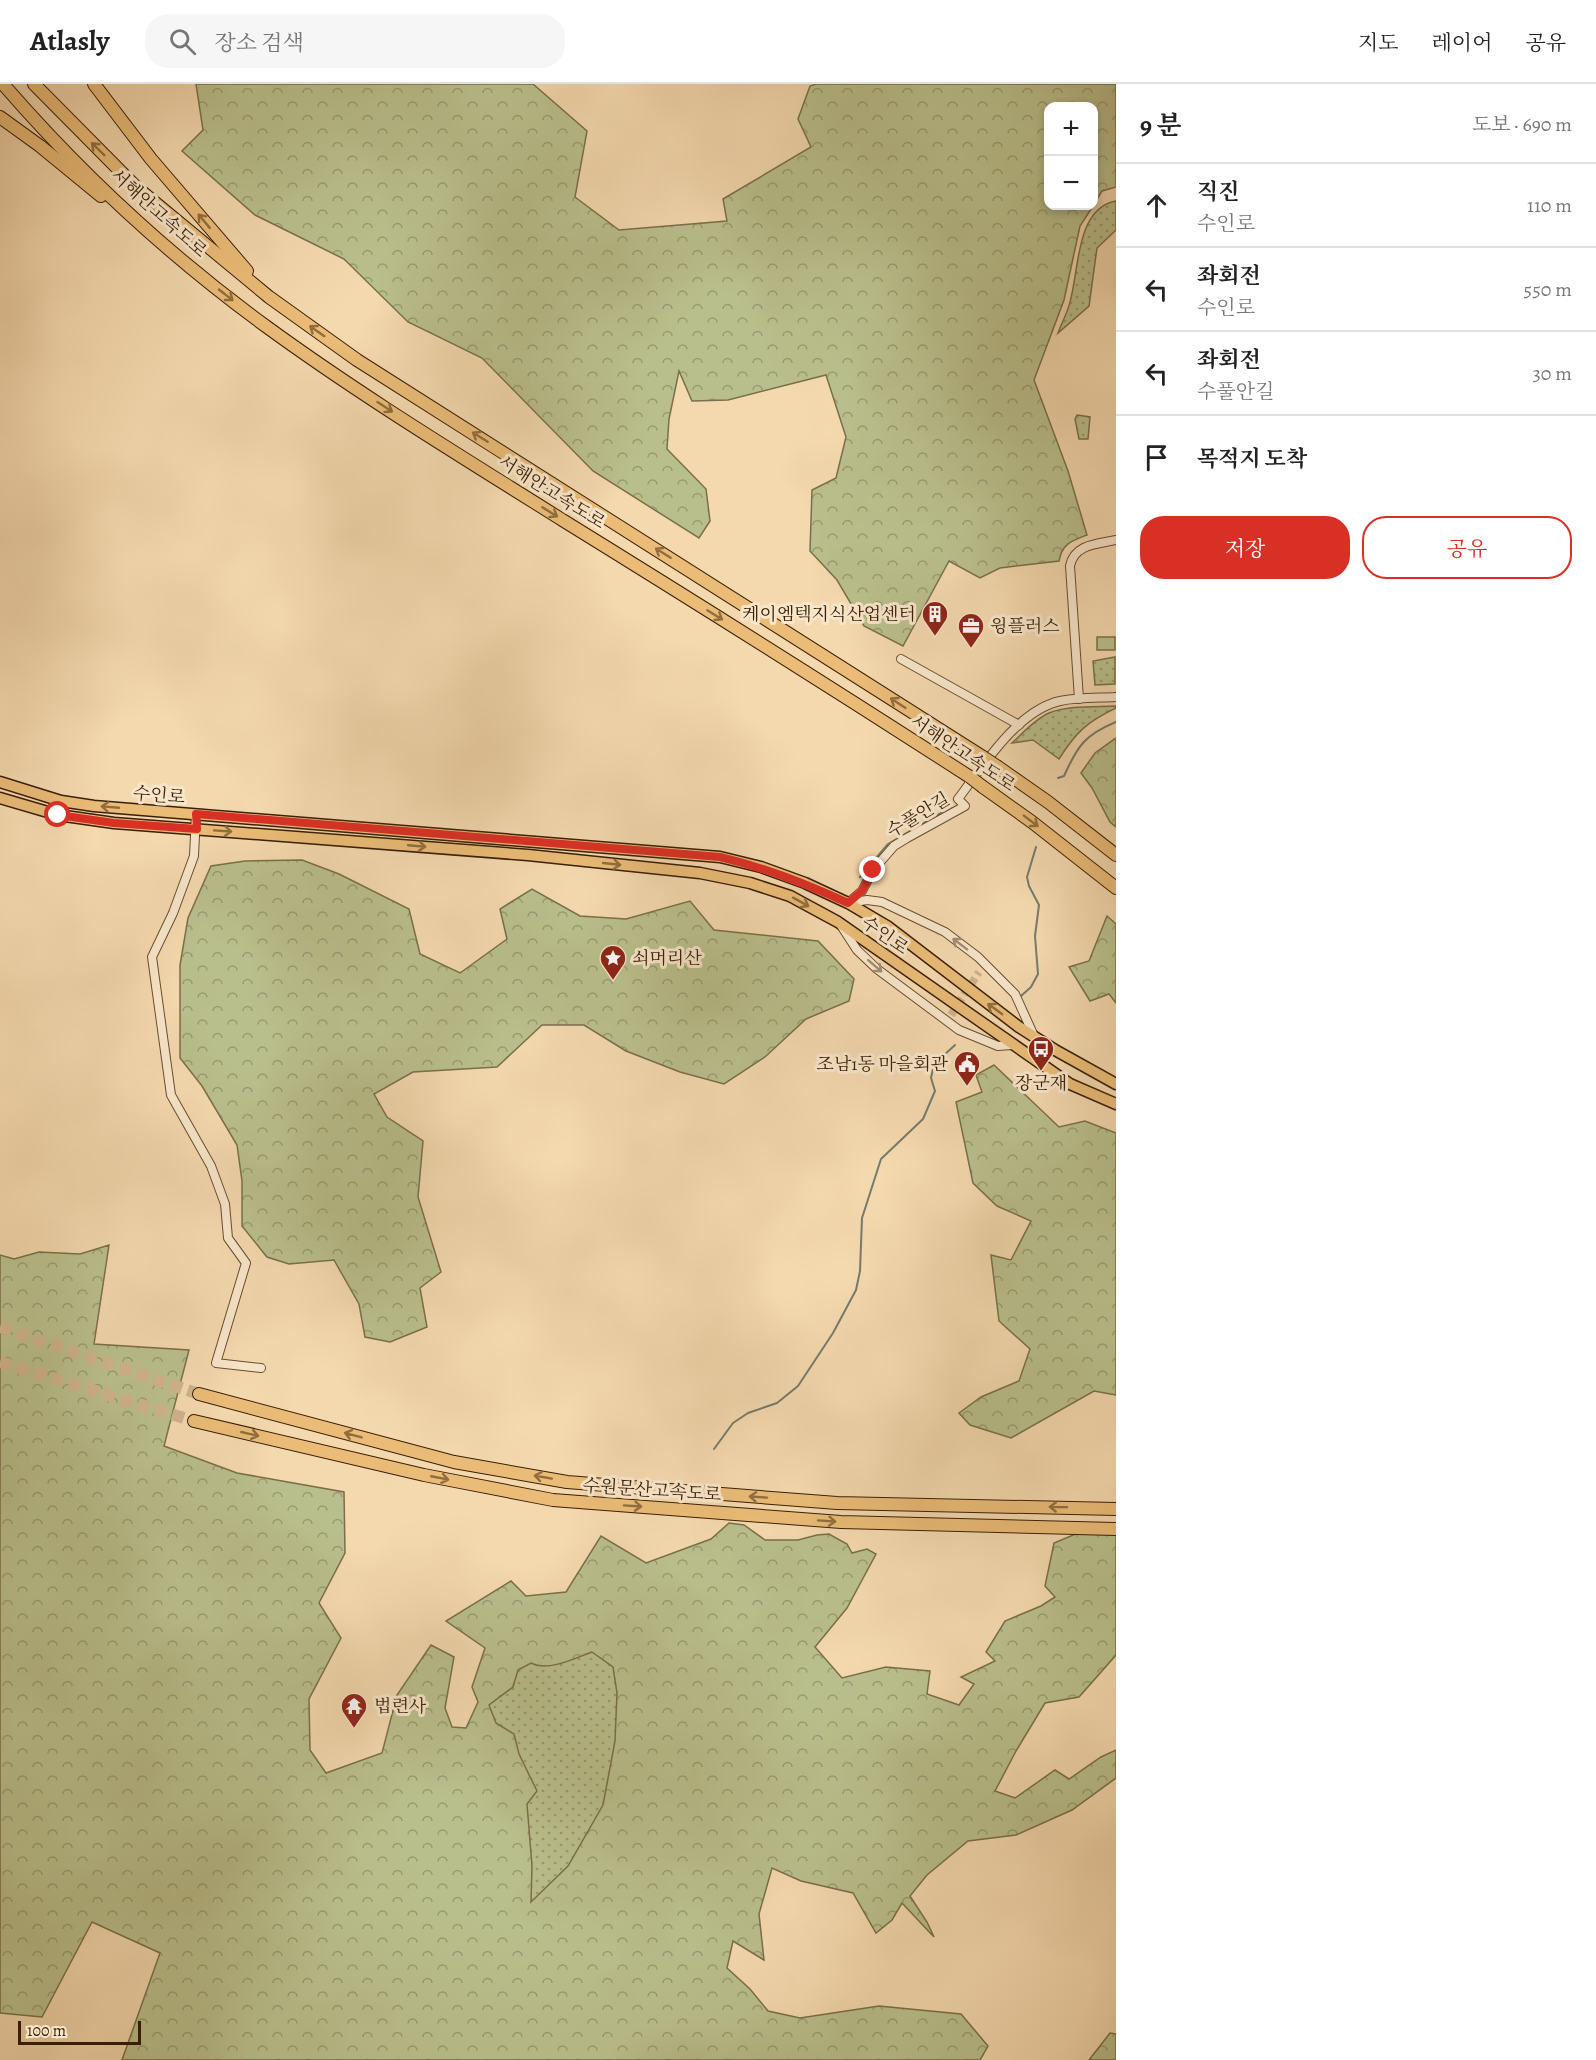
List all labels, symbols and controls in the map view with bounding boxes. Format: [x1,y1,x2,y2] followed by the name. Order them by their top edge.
[145,14,565,68] search box
[30,22,109,60] text: Atlasly
[166,25,199,58] icon: search
[214,28,304,58] text: 장소 검색
[1358,29,1399,57] text: 지도
[1432,29,1492,57] text: 레이어
[1525,29,1566,57] text: 공유
[1044,102,1098,210] map controls
[1044,102,1098,156] button: +
[1140,108,1182,143] text: 9 분
[1472,111,1572,138] text: 도보 · 690 m
[90,142,105,157] one-way arrow
[1044,156,1098,210] button: −
[106,163,212,263] street label: 서해안고속도로
[1197,177,1240,207] text: 직진
[1140,189,1173,222] icon: ahead
[1527,192,1572,219] text: 110 m
[1197,210,1255,237] text: 수인로
[197,214,211,229] one-way arrow
[1197,261,1261,291] text: 좌회전
[1140,273,1173,306] icon: left
[1524,276,1572,303] text: 550 m
[218,288,234,301] one-way arrow
[1197,294,1255,321] text: 수인로
[309,325,325,337] one-way arrow
[1197,345,1261,375] text: 좌회전
[1140,357,1173,390] icon: left
[1532,360,1572,387] text: 30 m
[1197,378,1274,405] text: 수풀안길
[376,402,393,414] one-way arrow
[472,431,489,443] one-way arrow
[1140,441,1173,474] icon: arrive
[1197,444,1307,474] text: 목적지 도착
[494,450,610,534] street label: 서해안고속도로
[541,506,558,518] one-way arrow
[1140,516,1350,579] button: 저장
[1362,516,1572,579] button: 공유
[655,546,672,558] one-way arrow
[920,599,950,637] building icon: 케이엠텍지식산업센터
[742,602,916,626] place label: 케이엠텍지식산업센터
[706,609,723,621] one-way arrow
[956,611,986,649] office icon: 윙플러스
[990,614,1060,638] place label: 윙플러스
[890,696,907,708] one-way arrow
[906,709,1020,797] street label: 서해안고속도로
[132,781,186,809] street label: 수인로
[882,787,954,843] street label: 수풀안길
[44,801,70,827] route start
[100,801,120,812] one-way arrow
[1022,815,1038,827] one-way arrow
[213,826,233,837] one-way arrow
[407,841,427,852] one-way arrow
[859,856,885,882] route end
[601,859,621,870] one-way arrow
[793,897,810,909] one-way arrow
[857,910,913,960] street label: 수인로
[953,937,969,950] one-way arrow
[598,943,628,981] place icon: 쇠머리산
[632,946,702,970] place label: 쇠머리산
[867,960,883,973] one-way arrow
[987,1003,1003,1015] one-way arrow
[1026,1034,1056,1072] bus stop icon: 장군재
[952,1049,982,1087] public building icon: 조남1동 마을회관
[817,1052,949,1076] place label: 조남1동 마을회관
[1015,1071,1067,1095] place label: 장군재
[344,1428,363,1440] one-way arrow
[240,1429,260,1440] one-way arrow
[533,1472,553,1483] one-way arrow
[430,1473,450,1484] one-way arrow
[582,1473,722,1507] street label: 수원문산고속도로
[748,1491,768,1502] one-way arrow
[623,1501,642,1512] one-way arrow
[1048,1502,1068,1513] one-way arrow
[817,1516,837,1527] one-way arrow
[339,1691,369,1729] temple icon: 법련사
[374,1694,427,1718] place label: 법련사
[18,2018,141,2046] scale bar
[27,2020,66,2042] text: 100 m

